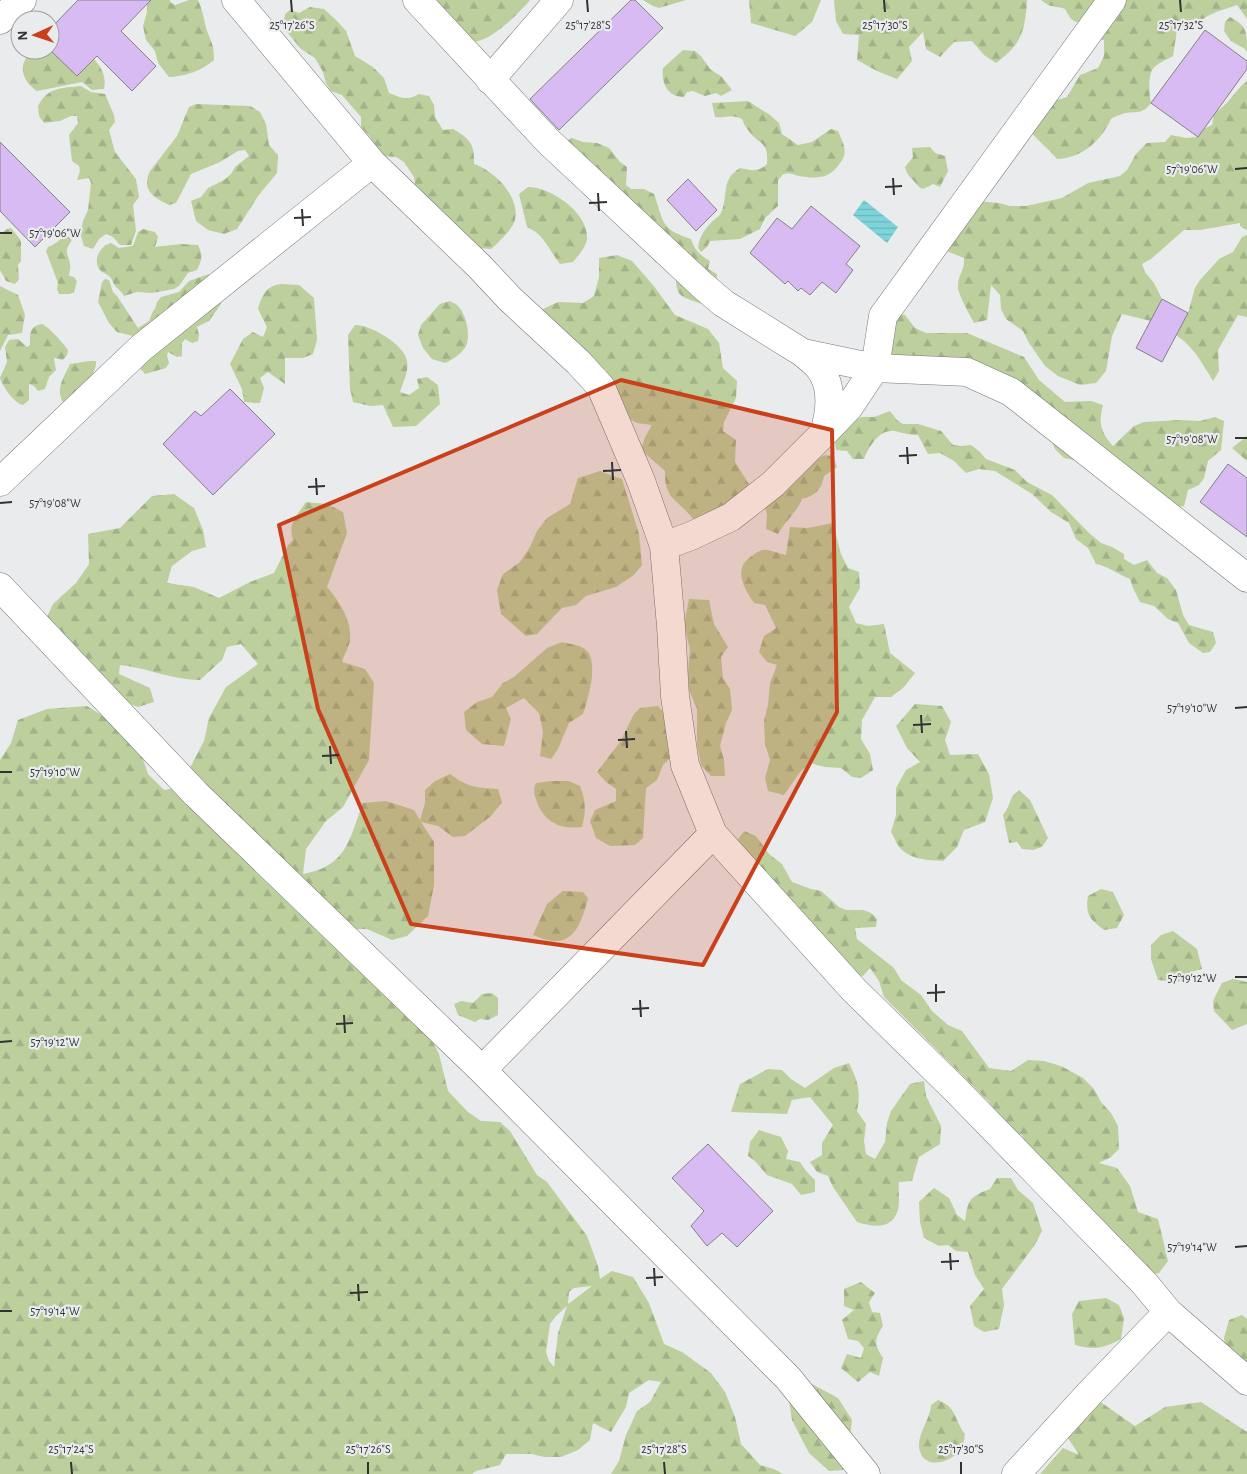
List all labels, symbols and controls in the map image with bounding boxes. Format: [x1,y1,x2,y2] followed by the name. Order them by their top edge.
[10,10,60,60] north arrow
[269,19,315,31] text: 25°17'26"S
[565,19,611,31] text: 25°17'28"S
[862,19,908,31] text: 25°17'30"S
[1159,19,1204,31] text: 25°17'32"S
[16,30,30,41] text: N
[1166,163,1218,175] text: 57°19'06"W
[29,227,81,239] text: 57°19'06"W
[1166,433,1218,445] text: 57°19'08"W
[29,497,81,509] text: 57°19'08"W
[1167,702,1217,714] text: 57°19'10"W
[30,766,80,778] text: 57°19'10"W
[1167,972,1217,984] text: 57°19'12"W
[30,1036,80,1048] text: 57°19'12"W
[1167,1241,1217,1253] text: 57°19'14"W
[30,1305,80,1317] text: 57°19'14"W
[48,1443,94,1455] text: 25°17'24"S
[345,1443,391,1455] text: 25°17'26"S
[641,1443,687,1455] text: 25°17'28"S
[938,1443,984,1455] text: 25°17'30"S

